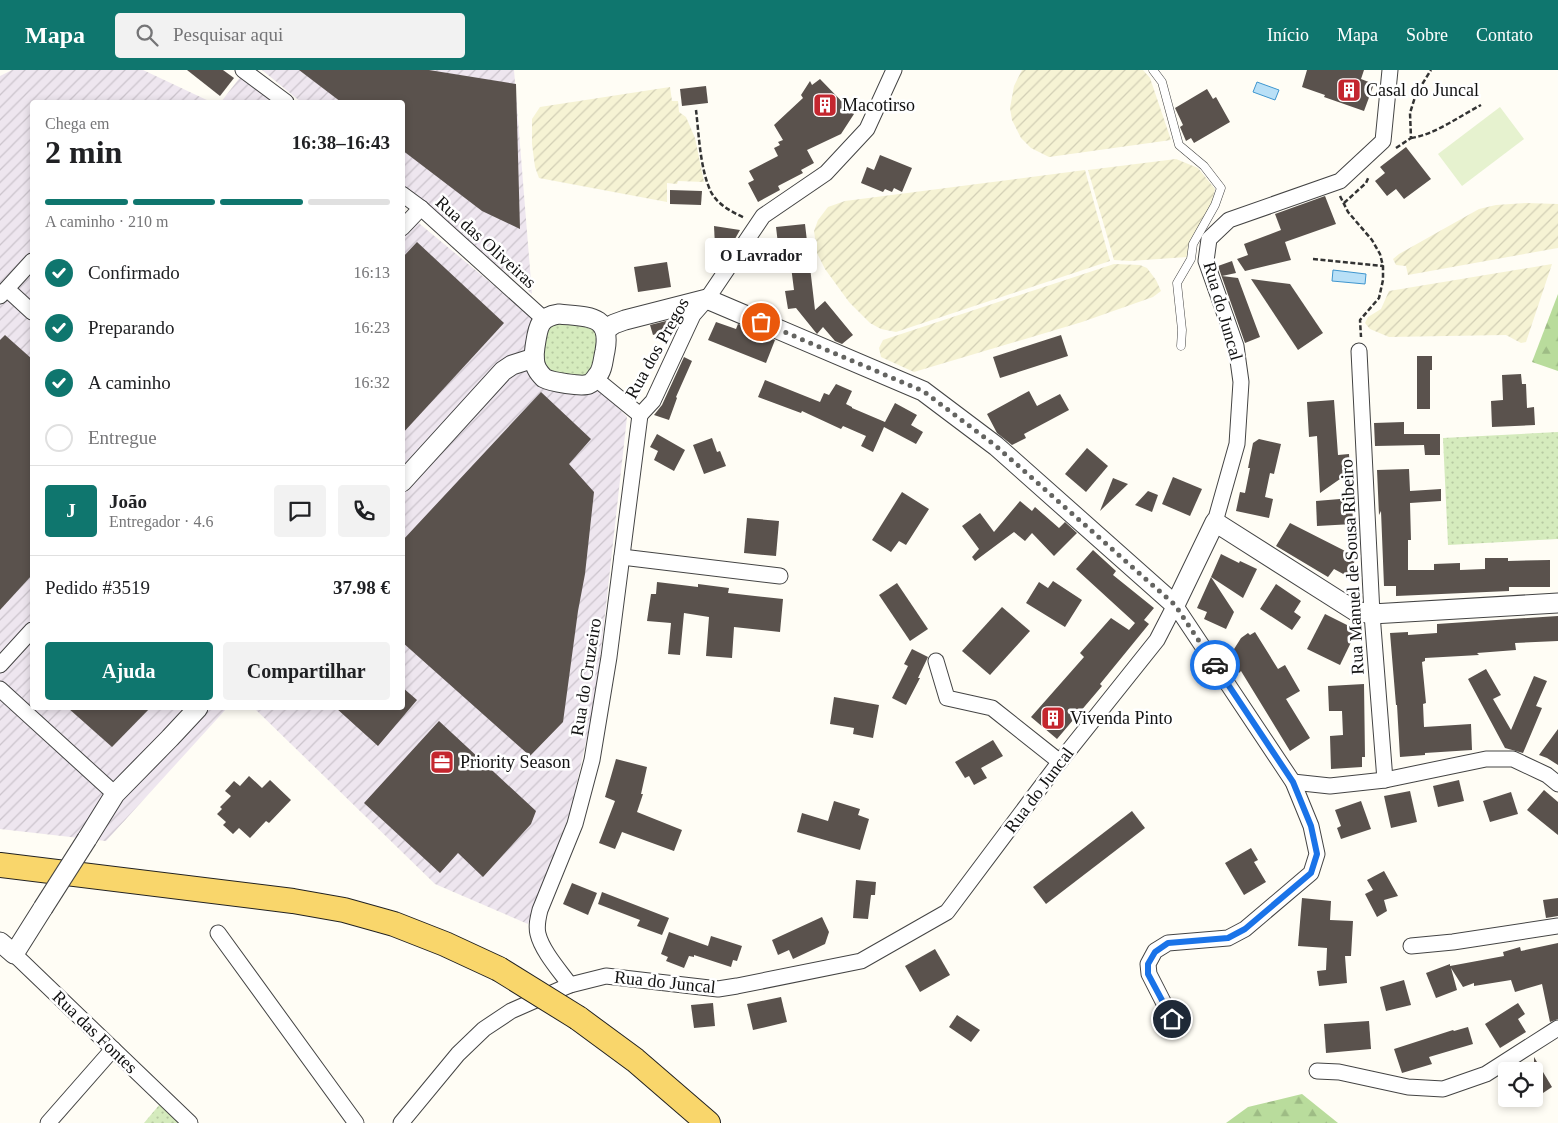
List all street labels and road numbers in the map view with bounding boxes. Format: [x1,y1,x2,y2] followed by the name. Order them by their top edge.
[432,192,540,292] street label: Rua das Oliveiras
[1199,259,1247,363] street label: Rua do Juncal
[621,294,693,402] street label: Rua dos Pregos
[1336,459,1368,675] street label: Rua Manuel de Sousa Ribeiro
[567,617,605,737] street label: Rua do Cruzeiro
[1000,743,1078,837] street label: Rua do Juncal
[613,967,717,997] street label: Rua do Juncal
[48,987,142,1077] street label: Rua das Fontes

